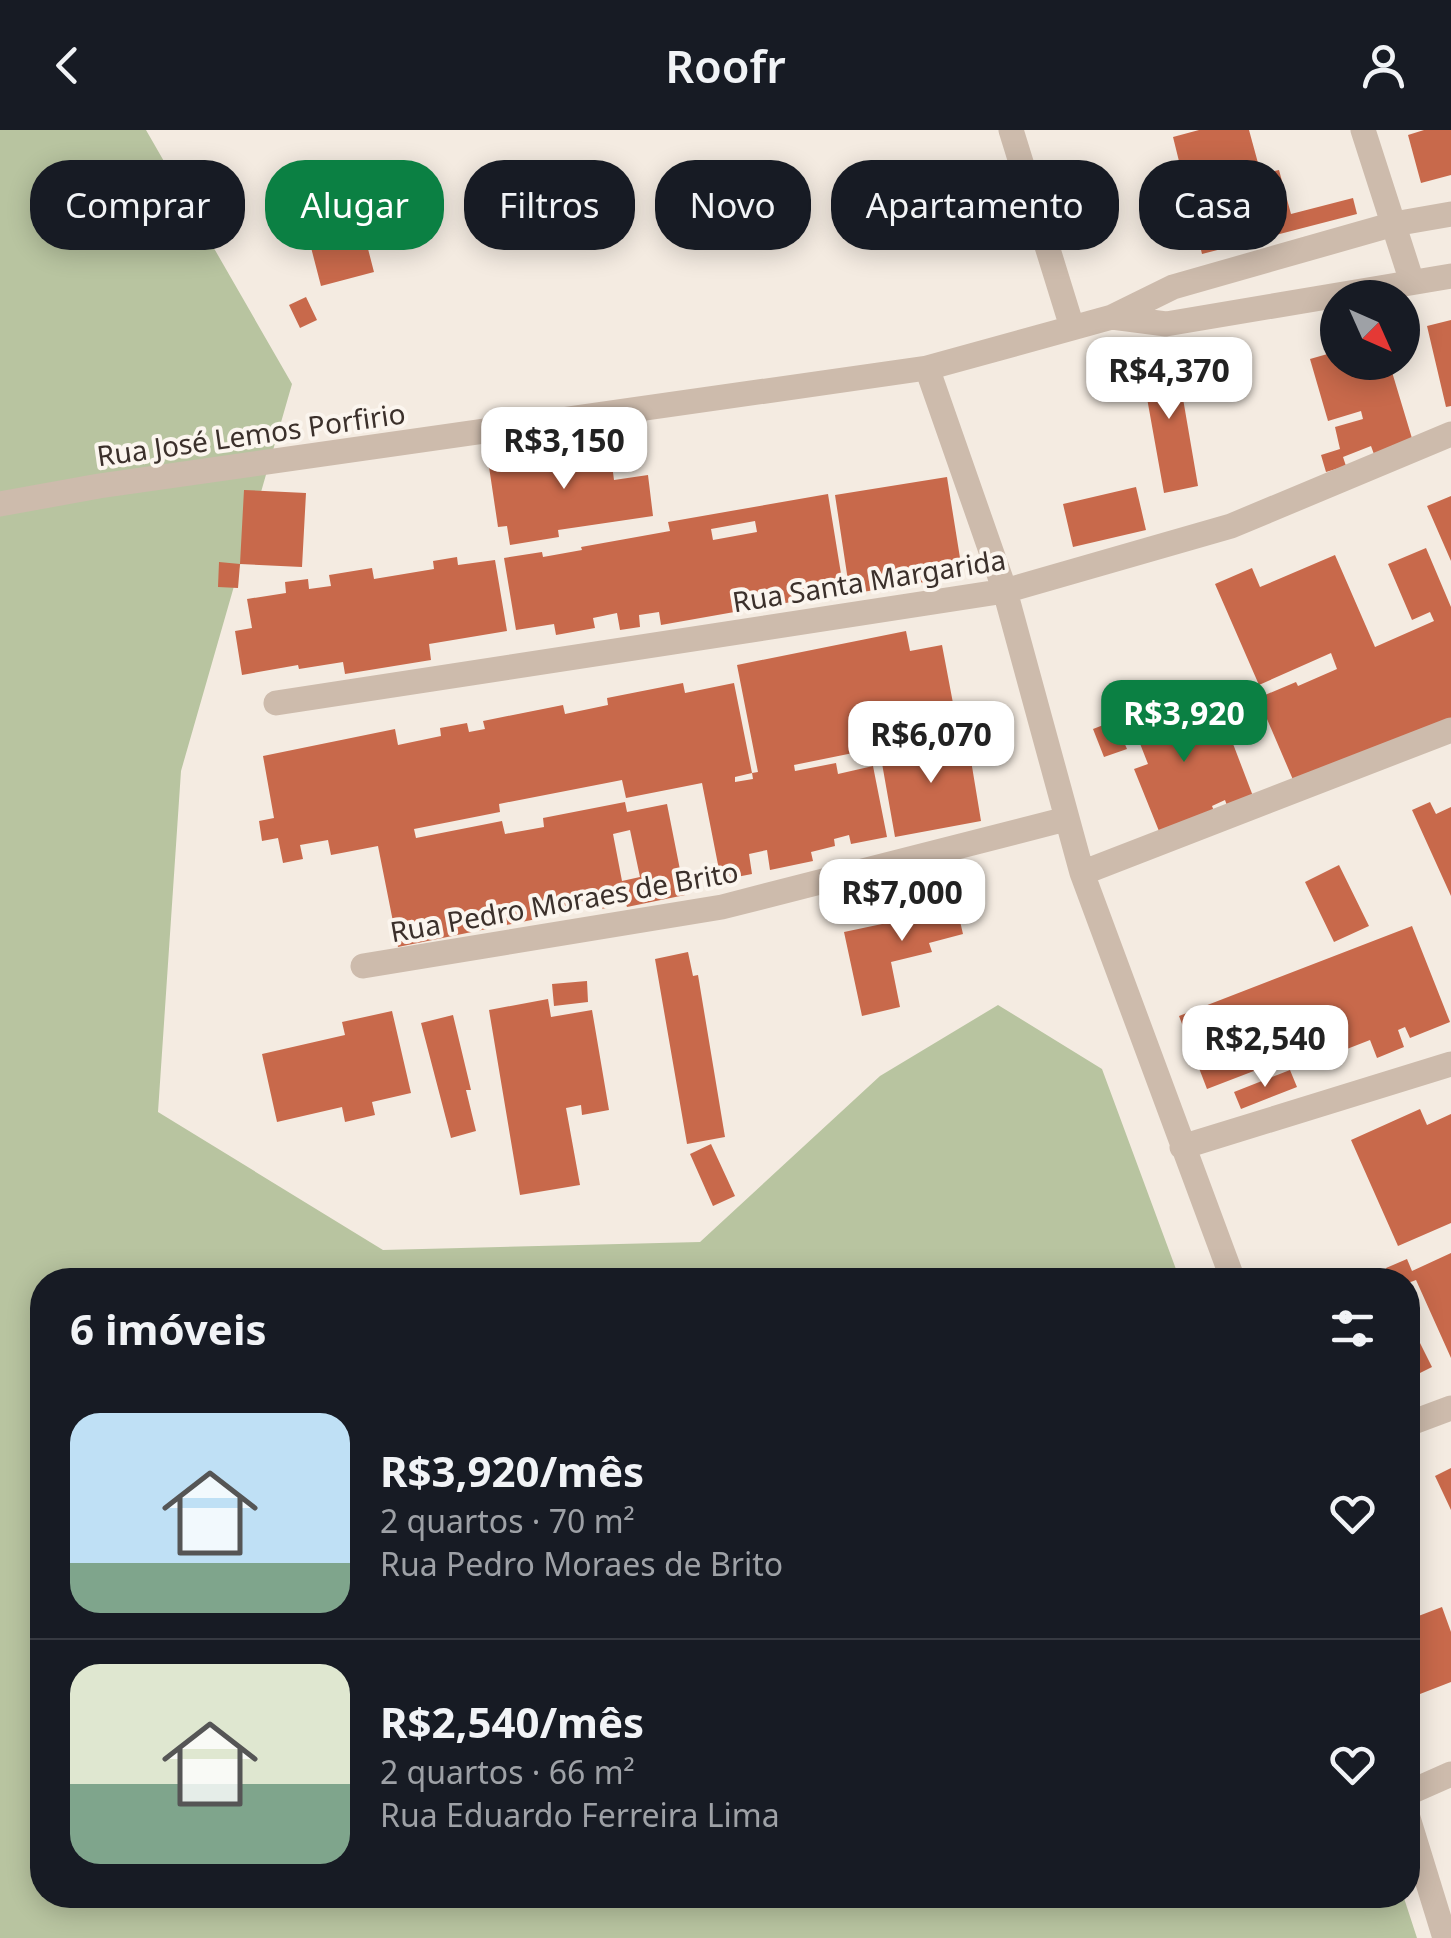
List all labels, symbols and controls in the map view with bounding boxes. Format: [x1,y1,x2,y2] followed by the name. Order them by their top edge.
[665,35,786,96] text: Roofr
[40,38,95,93] icon: back
[1356,38,1411,93] icon: person
[30,160,245,250] chip: Comprar
[265,160,444,250] chip: Alugar
[464,160,635,250] chip: Filtros
[655,160,811,250] chip: Novo
[831,160,1119,250] chip: Apartamento
[1139,160,1287,250] chip: Casa
[1320,280,1420,380] north arrow
[1320,280,1420,380] map controls
[1077,337,1261,422] pin: R$4,370
[1108,348,1230,391] text: R$4,370
[94,394,408,474] street label: Rua José Lemos Porfirio
[472,407,656,492] pin: R$3,150
[503,418,625,461] text: R$3,150
[730,540,1008,620] street label: Rua Santa Margarida
[1092,680,1276,765] pin: R$3,920
[1123,691,1245,734] text: R$3,920
[839,701,1023,786] pin: R$6,070
[870,712,992,755] text: R$6,070
[387,852,741,950] street label: Rua Pedro Moraes de Brito
[810,859,994,944] pin: R$7,000
[841,870,963,913] text: R$7,000
[1173,1005,1357,1090] pin: R$2,540
[1204,1016,1326,1059] text: R$2,540
[70,1300,267,1357] text: 6 imóveis
[1325,1301,1380,1356] icon: filters
[380,1442,644,1499] text: R$3,920/mês
[150,1453,270,1573] icon: home
[1325,1486,1380,1541] icon: heart
[380,1499,635,1542] text: 2 quartos · 70 m²
[380,1542,783,1585] text: Rua Pedro Moraes de Brito
[380,1693,644,1750] text: R$2,540/mês
[150,1704,270,1824] icon: home
[1325,1737,1380,1792] icon: heart
[380,1750,635,1793] text: 2 quartos · 66 m²
[380,1793,780,1836] text: Rua Eduardo Ferreira Lima

